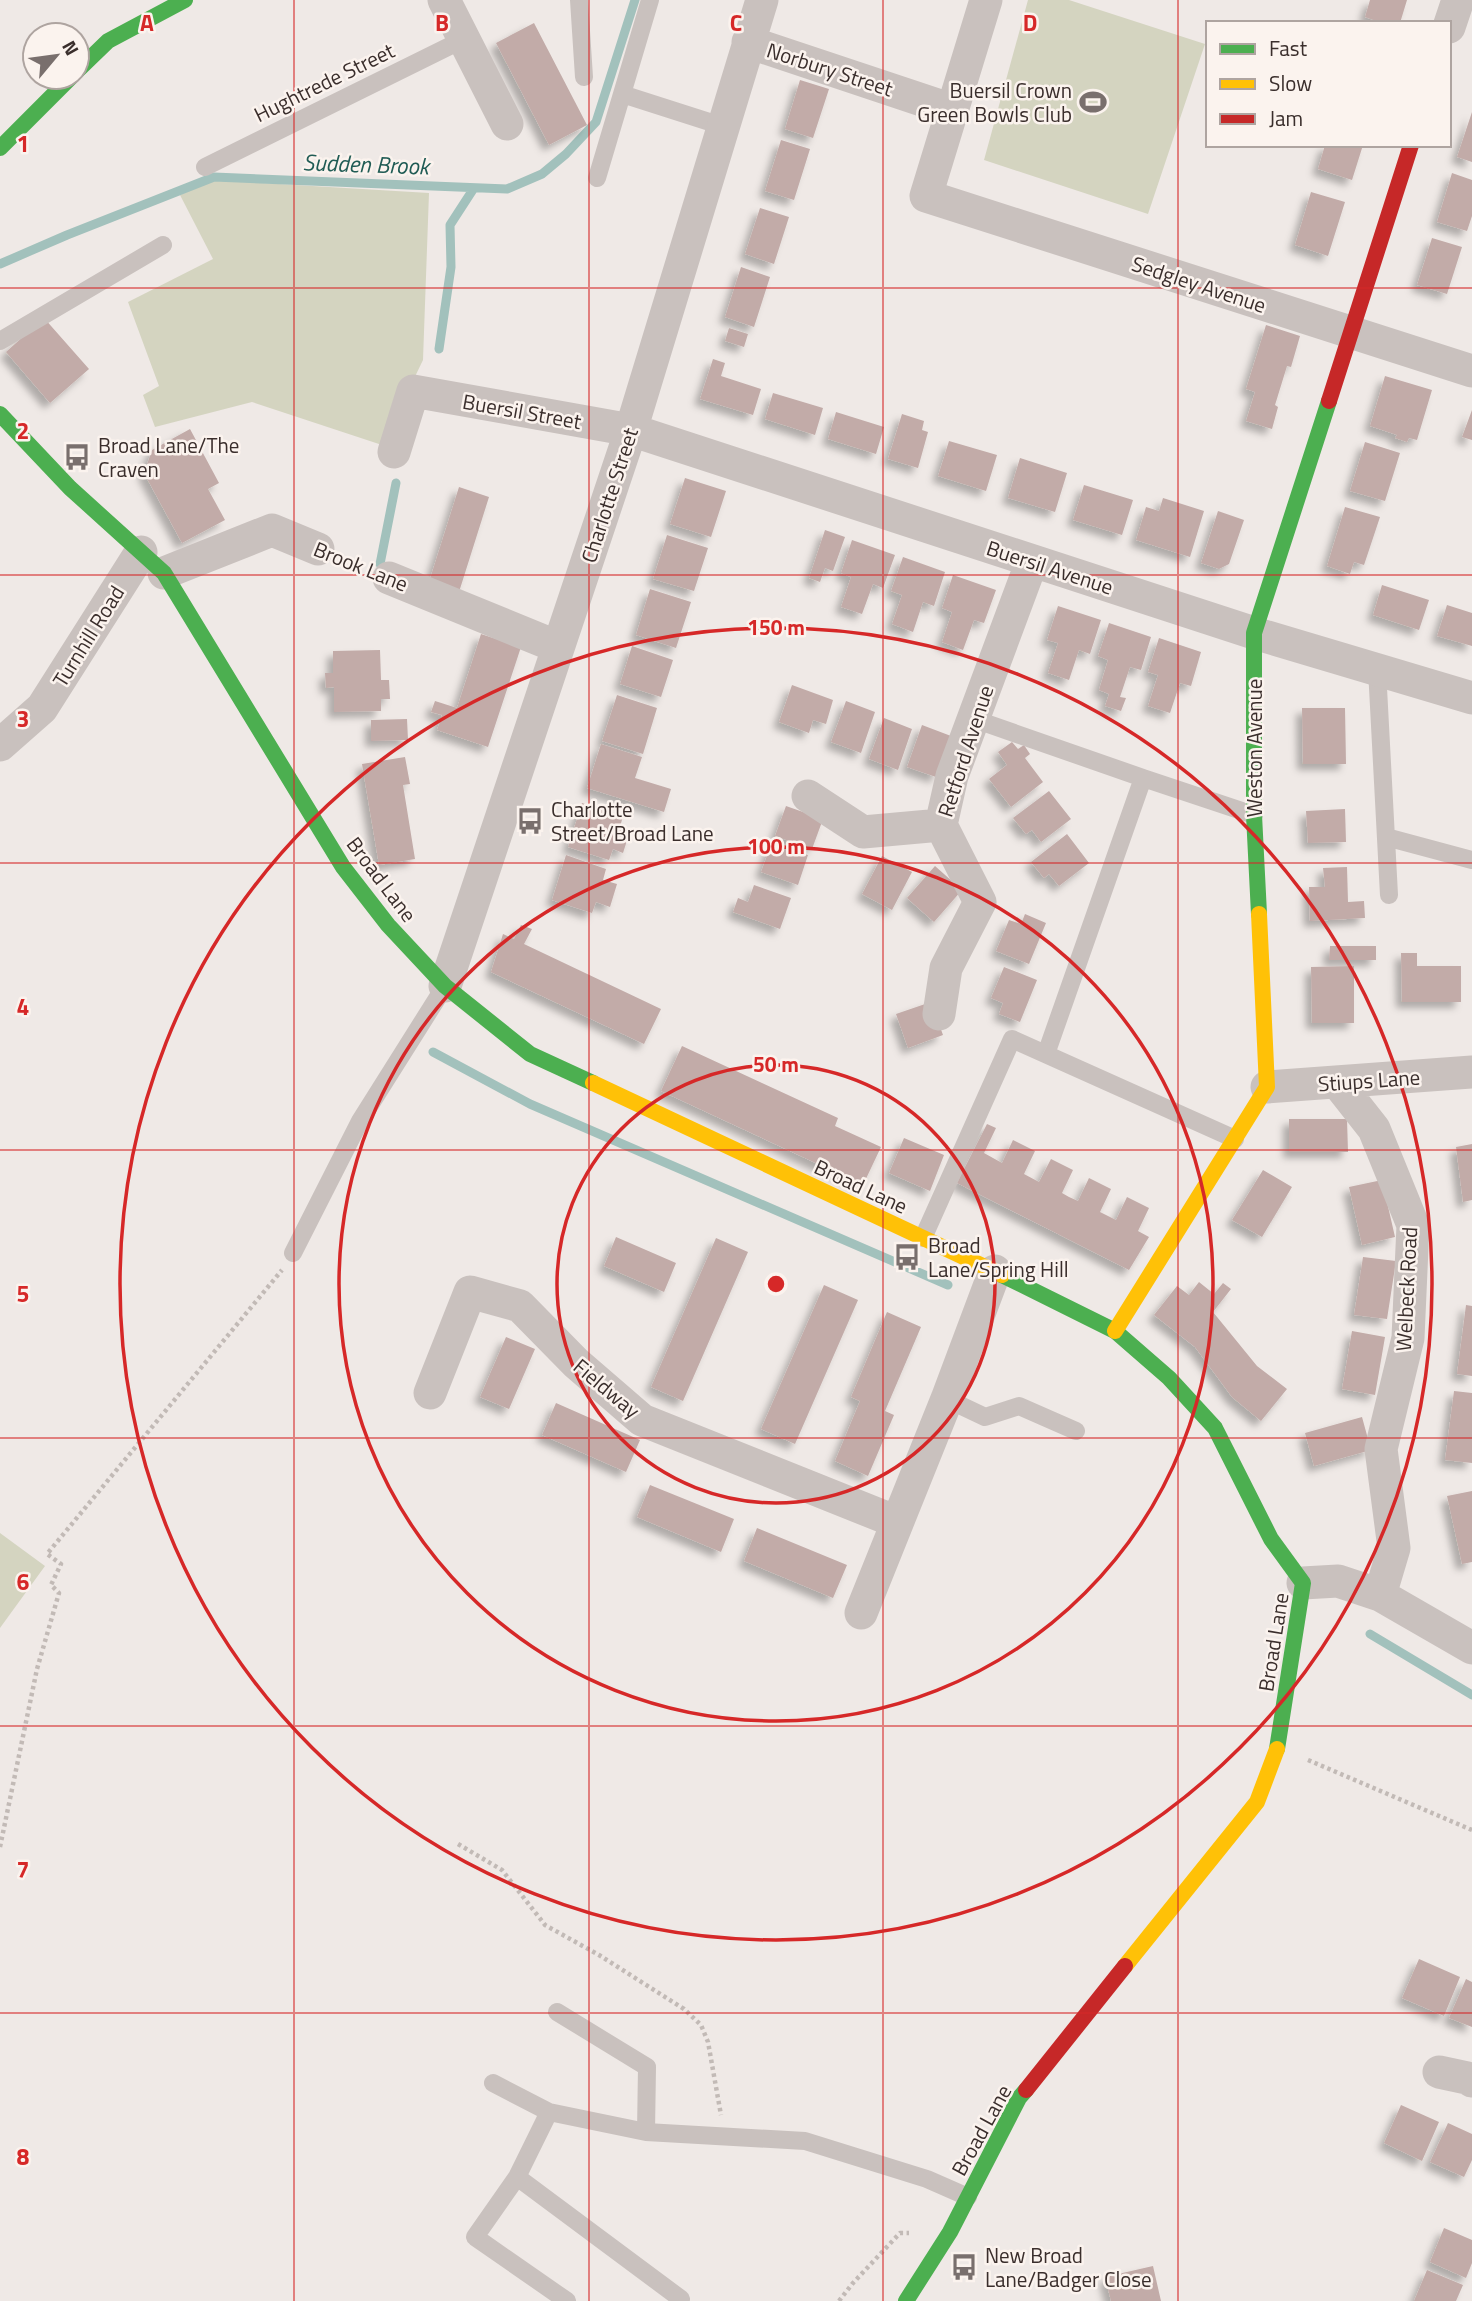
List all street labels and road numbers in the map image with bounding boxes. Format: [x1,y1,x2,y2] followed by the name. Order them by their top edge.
[248,34,400,130] street label: Hughtrede Street
[763,34,898,105] street label: Norbury Street
[1128,247,1270,321] street label: Sedgley Avenue
[460,385,584,437] street label: Buersil Street
[572,423,646,567] street label: Charlotte Street
[983,531,1117,603] street label: Buersil Avenue
[309,533,413,599] street label: Brook Lane
[44,579,132,693] street label: Turnhill Road
[1238,679,1270,817] street label: Weston Avenue
[929,681,1001,821] street label: Retford Avenue
[339,830,425,928] street label: Broad Lane
[1317,1060,1421,1100] street label: Stiups Lane
[809,1150,913,1222] street label: Broad Lane
[1387,1226,1425,1352] street label: Welbeck Road
[567,1350,647,1426] street label: Fieldway
[1249,1590,1297,1694] street label: Broad Lane
[943,2079,1019,2181] street label: Broad Lane

